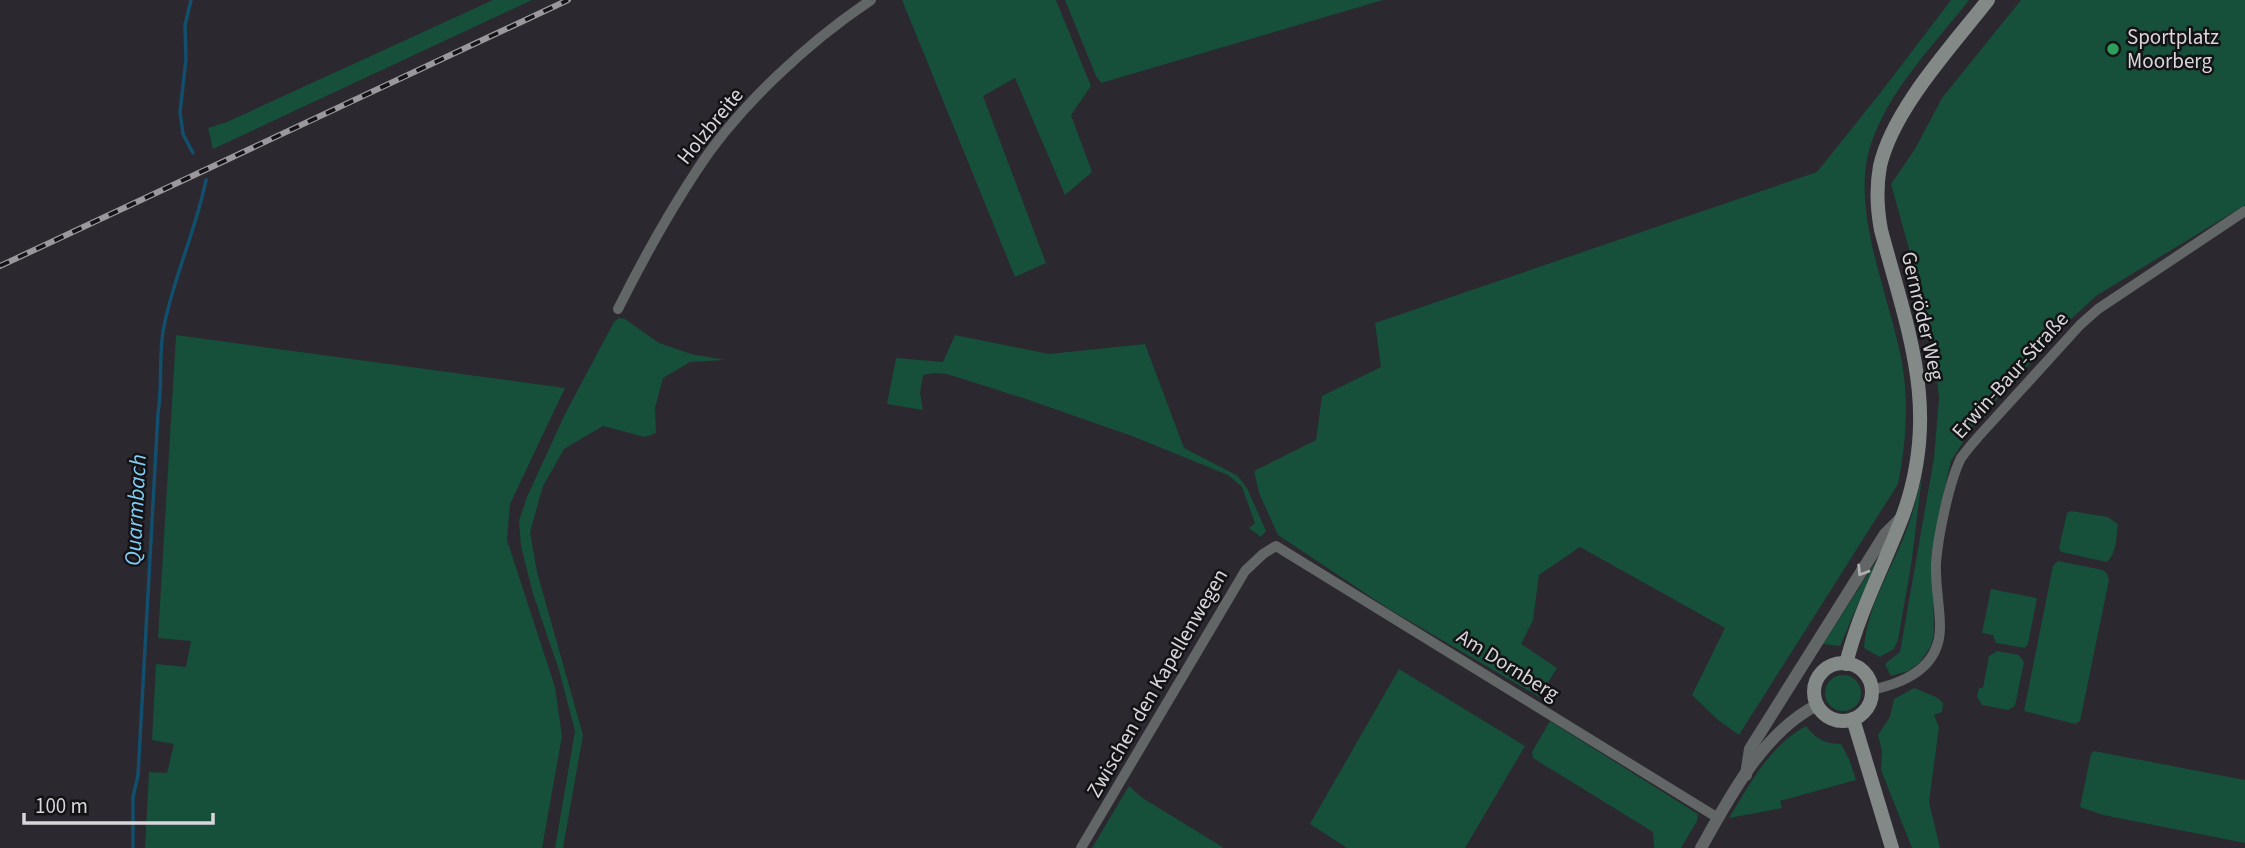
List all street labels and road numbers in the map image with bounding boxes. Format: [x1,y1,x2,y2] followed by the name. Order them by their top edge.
[670,81,750,171] street label: Holzbreite
[1894,249,1952,384] street label: Gernröder Weg
[1945,305,2075,445] street label: Erwin-Baur-Straße
[1079,563,1235,803] street label: Zwischen den Kapellenwegen
[1451,622,1565,709] street label: Am Dornberg

